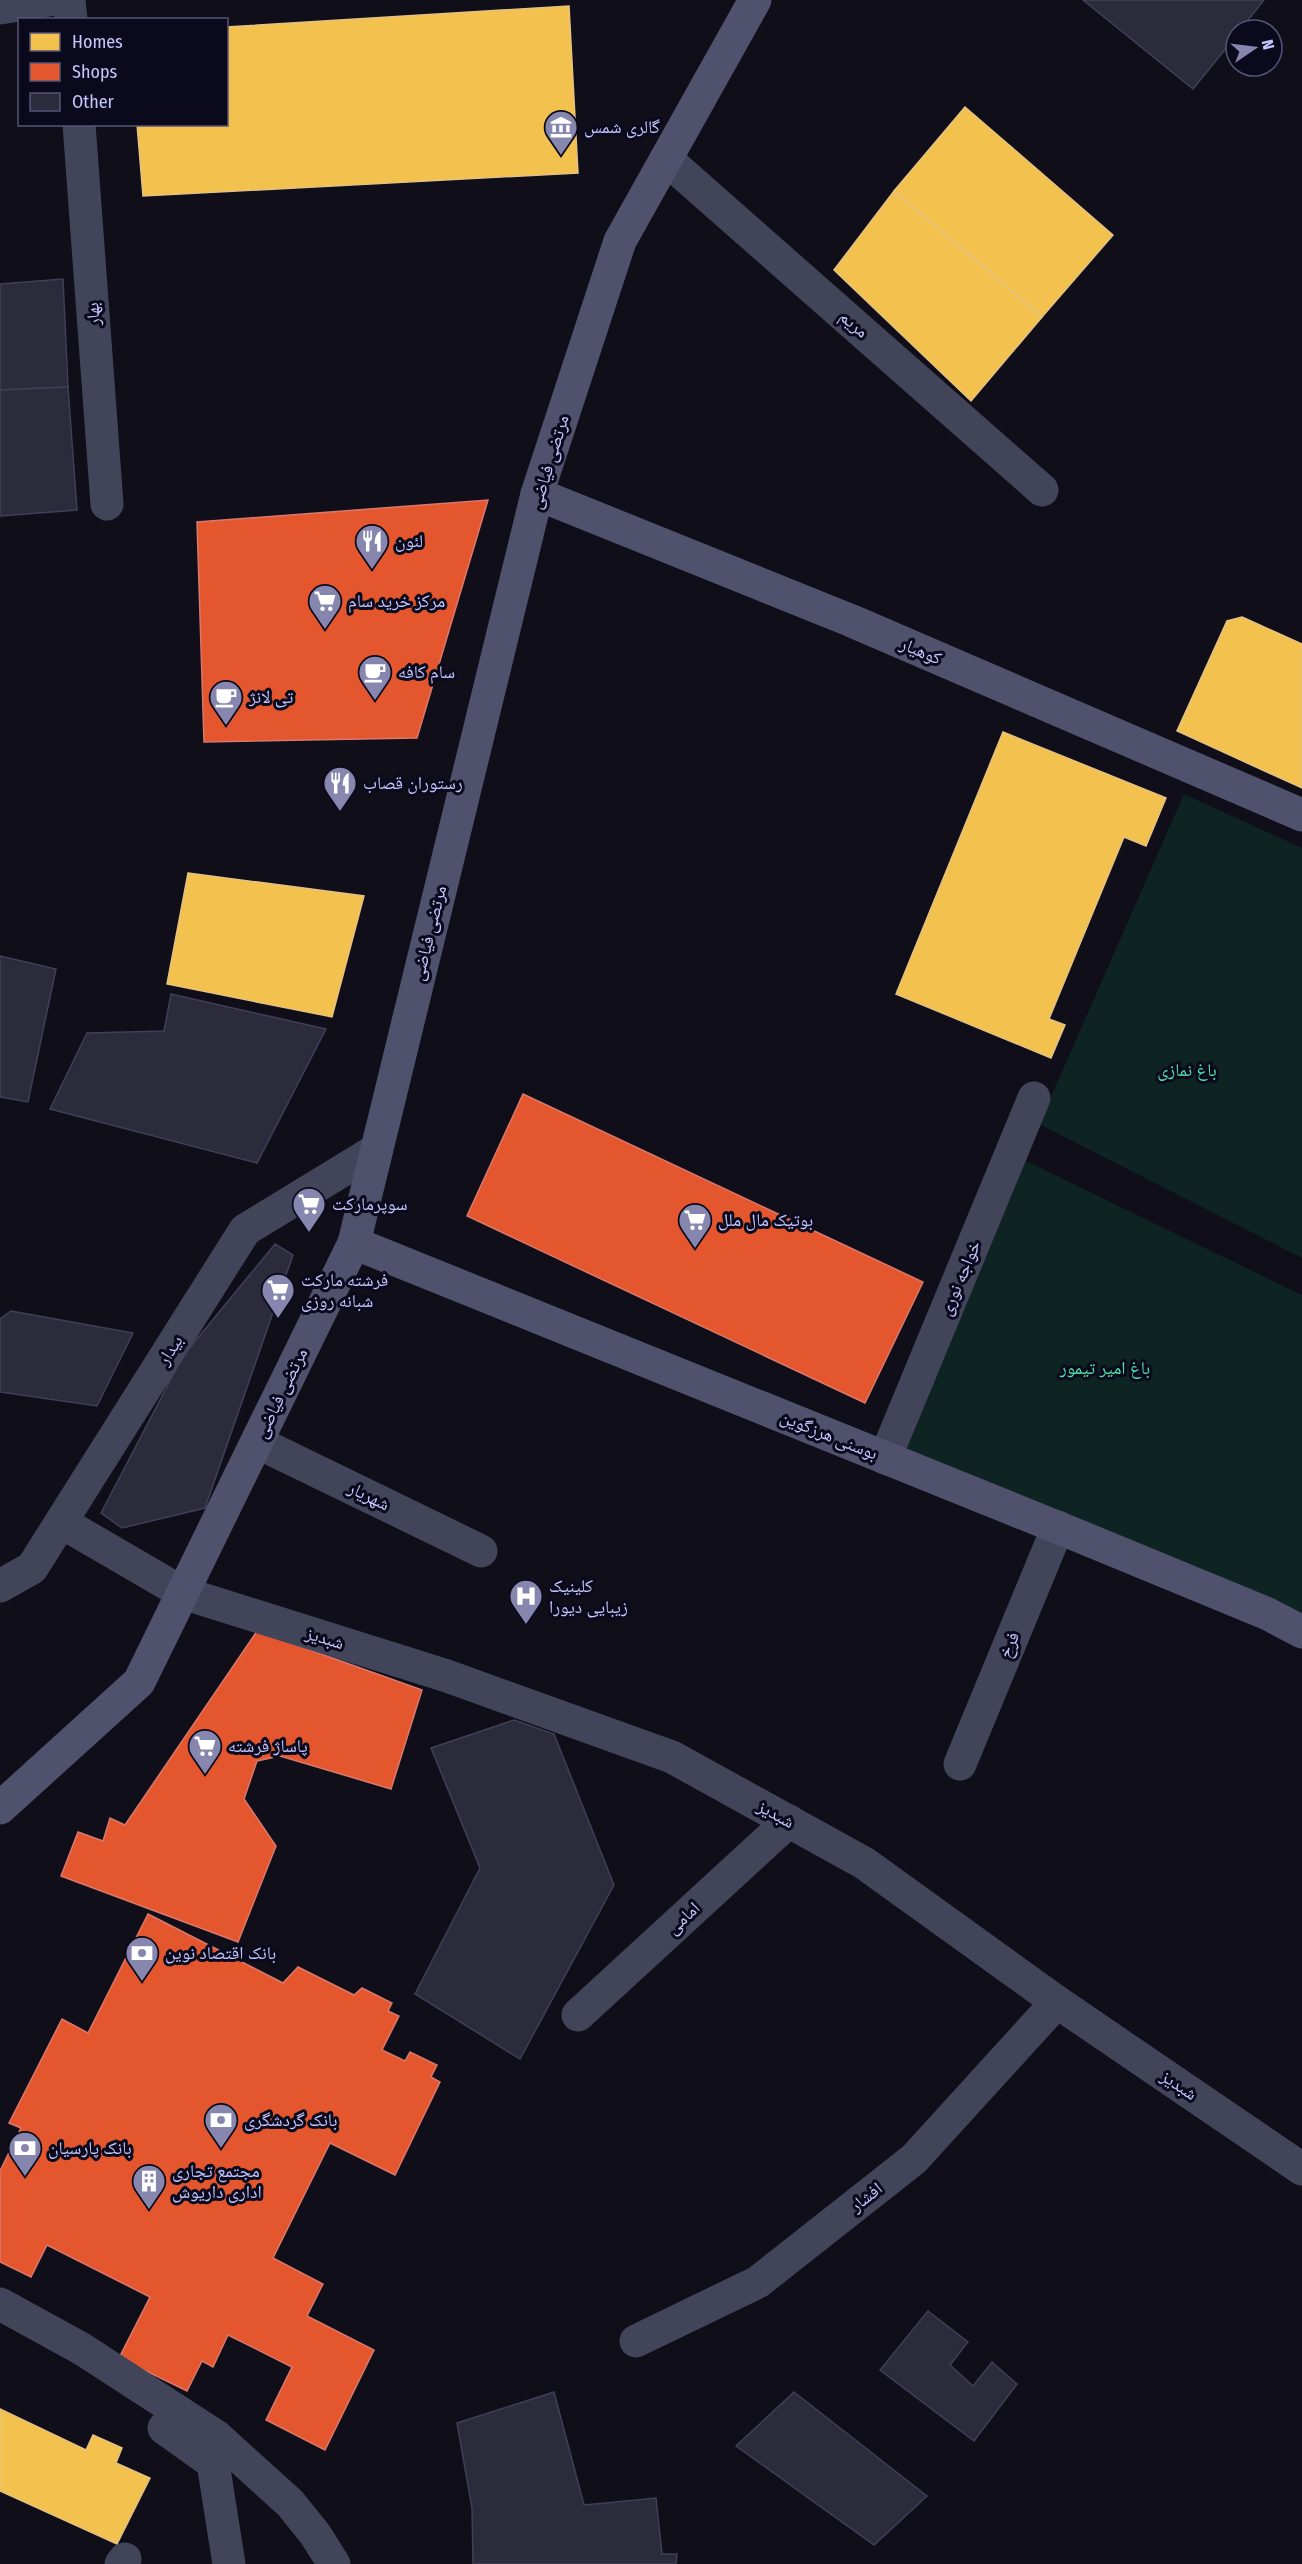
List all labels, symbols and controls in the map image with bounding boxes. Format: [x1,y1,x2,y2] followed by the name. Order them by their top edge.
[18,18,228,126] legend
[1224,18,1284,78] north arrow
[72,31,123,53] text: Homes
[1258,38,1278,51] text: N
[72,61,117,83] text: Shops
[72,91,115,113] text: Other
[543,109,579,156] museum icon: گالری شمس
[584,116,661,138] place label: گالری شمس
[81,302,105,327] street label: بهار
[834,305,873,343] street label: مریم
[524,412,574,512] street label: مرتضی فیاضی
[354,523,390,570] restaurant icon: لئون
[395,530,423,552] place label: لئون
[307,583,343,630] supermarket icon: مرکز خرید سام
[348,590,445,613] place label: مرکز خرید سام
[896,632,946,670] street label: کوهیار
[357,654,393,701] cafe icon: سام کافه
[398,661,455,684] place label: سام کافه
[208,679,244,726] cafe icon: تی لانژ
[248,686,293,708] place label: تی لانژ
[322,765,358,812] restaurant icon: رستوران قصاب
[363,772,463,794] place label: رستوران قصاب
[407,883,451,983] street label: مرتضی فیاضی
[1157,1059,1217,1081] park label: باغ نمازی
[291,1186,327,1233] supermarket icon: سوپرمارکت
[332,1193,408,1215] place label: سوپرمارکت
[677,1202,713,1249] supermarket icon: بوتیک مال ملل
[718,1209,813,1231] place label: بوتیک مال ملل
[934,1237,986,1319] street label: خواجه نوری
[301,1269,388,1312] place label: فرشته مارکت شبانه روزی
[260,1272,296,1319] supermarket icon: فرشته مارکت شبانه روزی
[152,1331,188,1370] street label: بیدار
[250,1344,312,1442] street label: مرتضی فیاضی
[1059,1357,1150,1379] park label: باغ امیر تیمور
[777,1405,881,1465] street label: بوسنی هرزگوین
[344,1476,393,1515] street label: شهریار
[549,1575,628,1618] place label: کلینیک زیبایی دیورا
[508,1578,544,1625] hospital icon: کلینیک زیبایی دیورا
[302,1621,347,1654] street label: شبدیز
[994,1629,1025,1662] street label: فرخ
[187,1728,223,1775] supermarket icon: پاساژ فرشته
[228,1735,308,1757] place label: پاساژ فرشته
[753,1794,798,1833] street label: شبدیز
[662,1897,704,1939] street label: امامی
[124,1935,160,1982] bank icon: بانک اقتصاد نوین
[165,1942,276,1964] place label: بانک اقتصاد نوین
[1156,2064,1201,2105] street label: شبدیز
[203,2102,239,2149] bank icon: بانک گردشگری
[244,2109,337,2131] place label: بانک گردشگری
[7,2130,43,2177] bank icon: بانک پارسیان
[48,2137,132,2159] place label: بانک پارسیان
[172,2160,262,2203] place label: مجتمع تجاری اداری داریوش
[131,2163,167,2210] building icon: مجتمع تجاری اداری داریوش
[845,2177,887,2217] street label: افشار

